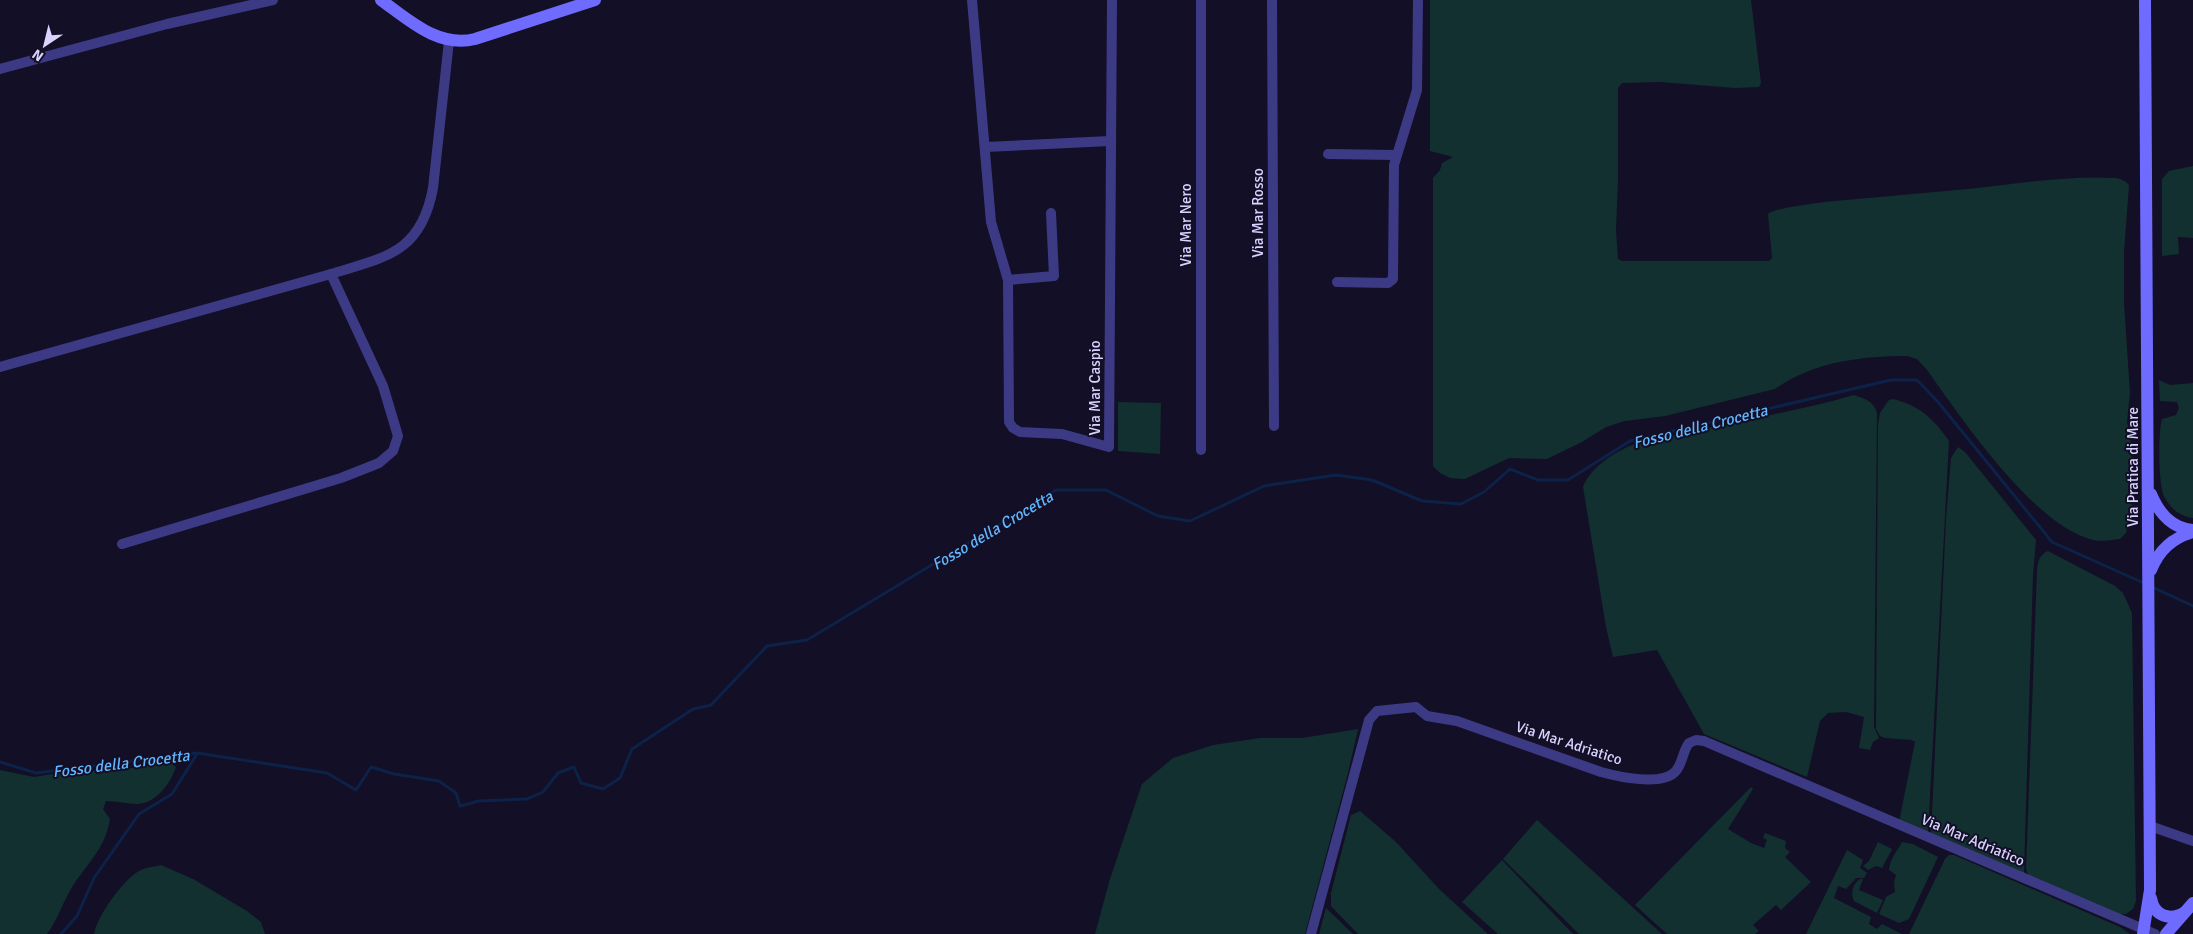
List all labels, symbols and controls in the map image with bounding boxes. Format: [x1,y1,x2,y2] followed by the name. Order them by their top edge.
[20,20,70,70] north arrow
[29,45,47,65] text: N
[1249,168,1267,258] street label: Via Mar Rosso
[1177,183,1195,266] street label: Via Mar Nero
[1086,340,1104,436] street label: Via Mar Caspio
[1631,400,1770,453] water label: Fosso della Crocetta
[2124,407,2142,527] street label: Via Pratica di Mare
[928,486,1057,575] water label: Fosso della Crocetta
[1514,717,1625,769] street label: Via Mar Adriatico
[52,746,192,782] water label: Fosso della Crocetta
[1919,810,2028,870] street label: Via Mar Adriatico

